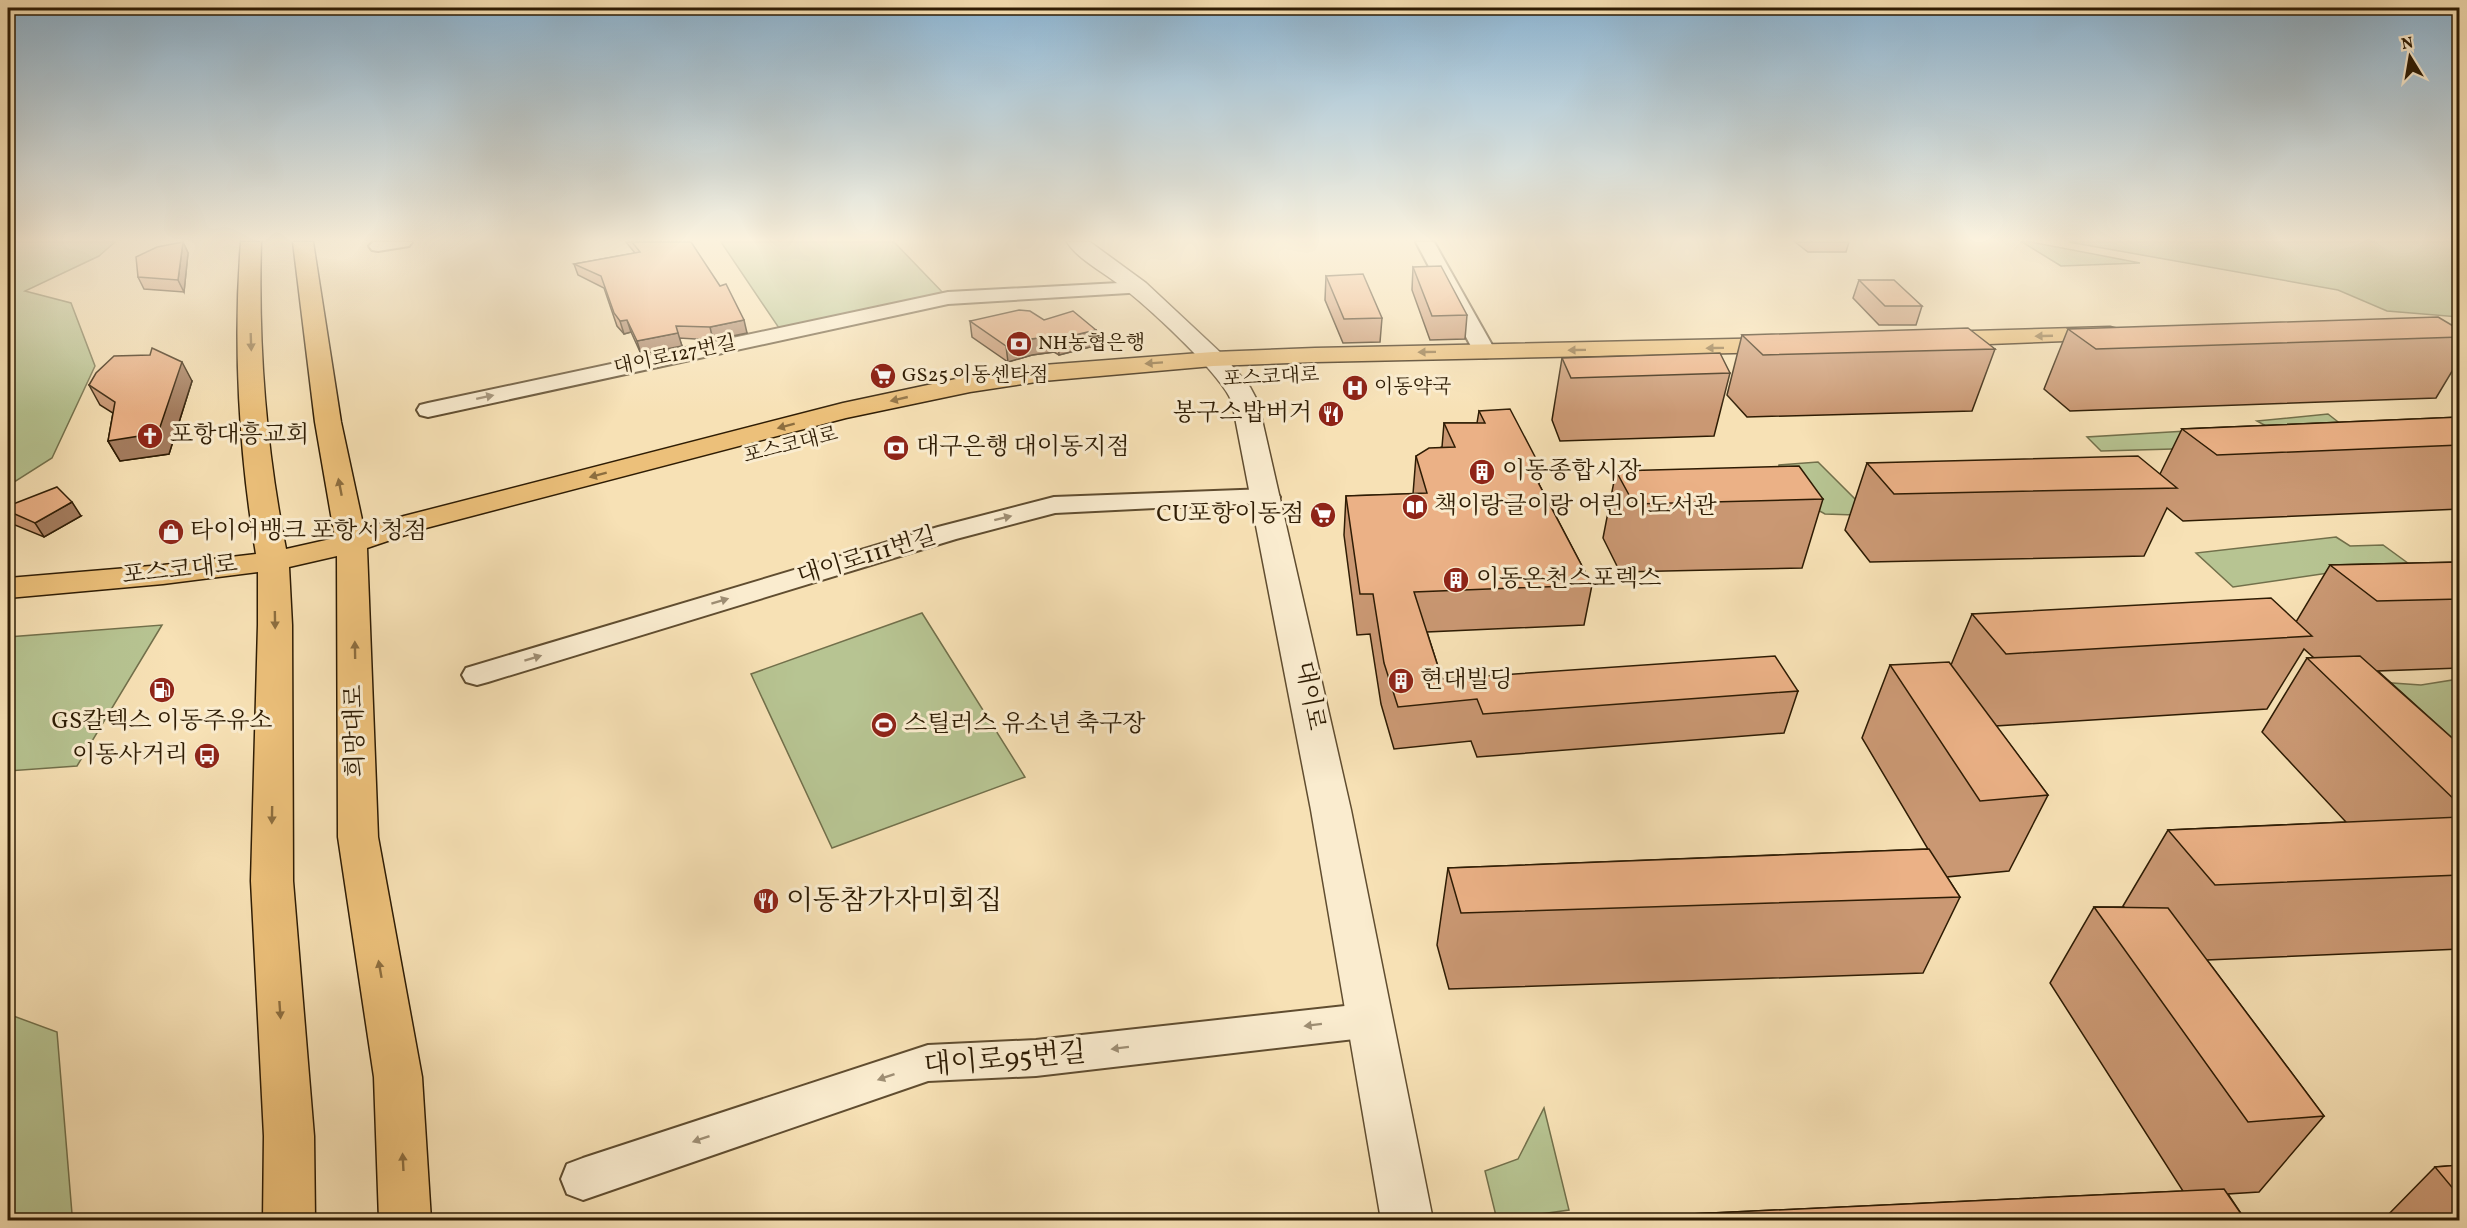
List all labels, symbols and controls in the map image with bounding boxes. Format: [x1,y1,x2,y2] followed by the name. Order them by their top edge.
[2380,27,2440,87] north arrow
[2400,32,2416,56] text: N
[611,329,739,383] street label: 대이로127번길
[1004,329,1034,359] bank icon: NH농협은행
[1038,330,1145,358] place label: NH농협은행
[2035,331,2054,341] one-way arrow
[247,333,256,352] one-way arrow
[1705,343,1724,352] one-way arrow
[1567,345,1586,355] one-way arrow
[1417,347,1436,357] one-way arrow
[1145,358,1164,368] one-way arrow
[868,361,898,391] supermarket icon: GS25 이동센타점
[1222,361,1320,395] street label: 포스코대로
[902,362,1049,390] place label: GS25 이동센타점
[1340,373,1370,403] hospital icon: 이동약국
[1374,374,1451,402] place label: 이동약국
[476,392,494,402] one-way arrow
[890,395,909,404] one-way arrow
[1173,397,1312,431] place label: 봉구스밥버거
[1316,399,1346,429] restaurant icon: 봉구스밥버거
[170,419,309,453] place label: 포항대흥교회
[135,421,165,451] church icon: 포항대흥교회
[741,421,841,471] street label: 포스코대로
[777,421,795,431] one-way arrow
[916,431,1129,465] place label: 대구은행 대이동지점
[881,433,911,463] bank icon: 대구은행 대이동지점
[1502,455,1642,489] place label: 이동종합시장
[1467,457,1497,487] building icon: 이동종합시장
[588,470,607,480] one-way arrow
[335,477,344,496] one-way arrow
[1434,490,1717,524] place label: 책이랑글이랑 어린이도서관
[1400,492,1430,522] library icon: 책이랑글이랑 어린이도서관
[1156,498,1304,532] place label: CU포항이동점
[1308,500,1338,530] supermarket icon: CU포항이동점
[994,513,1012,523] one-way arrow
[190,515,427,549] place label: 타이어뱅크 포항시청점
[156,517,186,547] shop icon: 타이어뱅크 포항시청점
[793,520,941,594] street label: 대이로111번길
[121,548,239,594] street label: 포스코대로
[1476,563,1661,597] place label: 이동온천스포렉스
[1441,565,1471,595] building icon: 이동온천스포렉스
[711,596,729,605] one-way arrow
[270,611,280,630] one-way arrow
[350,640,360,659] one-way arrow
[524,653,542,662] one-way arrow
[1286,659,1332,733] street label: 대이로
[1420,664,1513,698] place label: 현대빌딩
[1386,666,1416,696] building icon: 현대빌딩
[147,675,177,705] fuel station icon: GS칼텍스 이동주유소
[338,684,374,778] street label: 희망대로
[51,705,273,739] place label: GS칼텍스 이동주유소
[904,708,1146,742] place label: 스틸러스 유소년 축구장
[869,710,899,740] sports icon: 스틸러스 유소년 축구장
[72,739,188,773] place label: 이동사거리
[192,741,222,771] bus stop icon: 이동사거리
[268,806,277,825] one-way arrow
[786,882,1002,921] place label: 이동참가자미회집
[751,886,781,916] restaurant icon: 이동참가자미회집
[375,959,384,978] one-way arrow
[276,1000,285,1019] one-way arrow
[1304,1021,1323,1030] one-way arrow
[922,1033,1088,1087] street label: 대이로95번길
[1110,1044,1129,1053] one-way arrow
[877,1073,895,1082] one-way arrow
[692,1135,710,1145] one-way arrow
[399,1153,408,1172] one-way arrow

